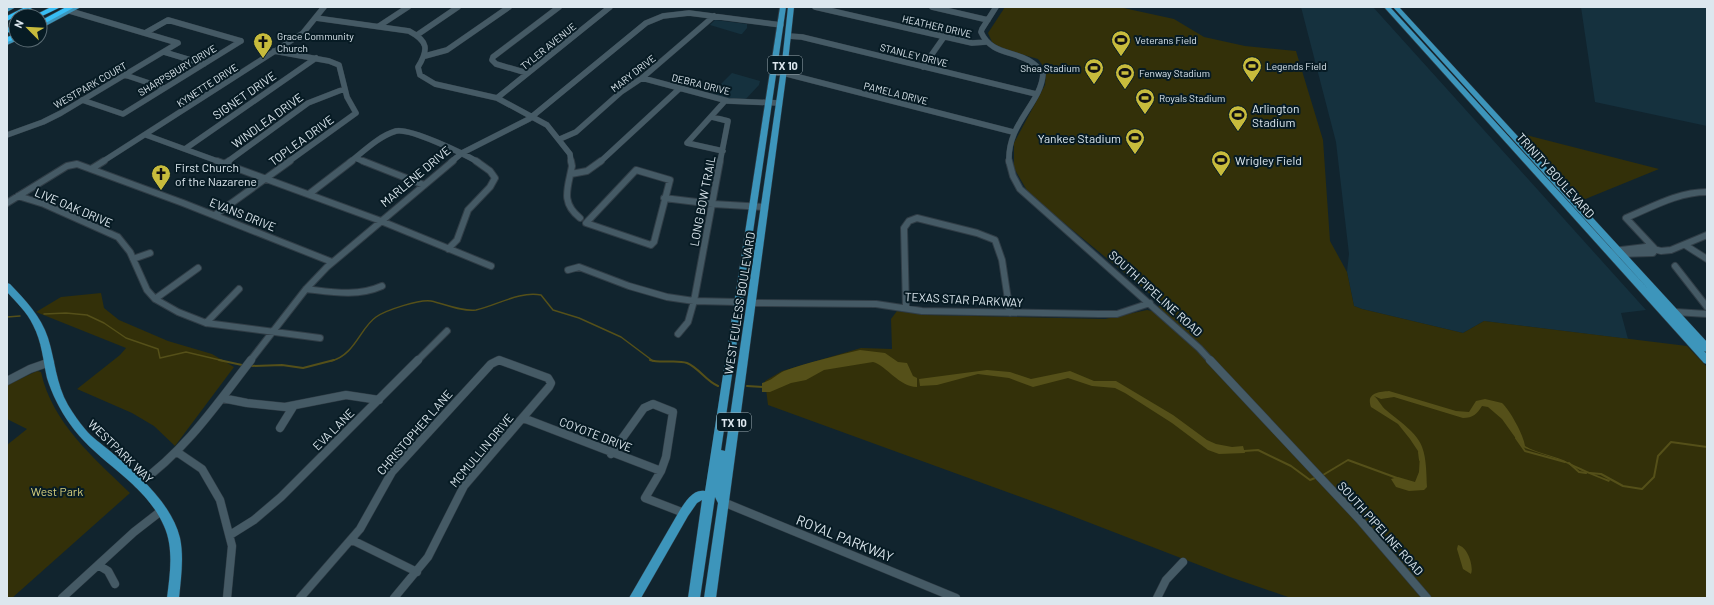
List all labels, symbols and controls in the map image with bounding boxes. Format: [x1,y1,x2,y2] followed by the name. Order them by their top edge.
[8,8,48,48] north arrow
[901,12,973,40] street label: HEATHER DRIVE
[11,18,26,30] text: N
[518,20,578,72] street label: TYLER AVENUE
[1110,29,1132,57] sports icon: Veterans Field
[277,30,354,54] place label: Grace Community Church
[252,31,274,59] church icon: Grace Community Church
[1135,34,1197,46] place label: Veterans Field
[879,41,949,69] street label: STANLEY DRIVE
[136,42,218,98] street label: SHARPSBURY DRIVE
[608,52,658,94] street label: MARY DRIVE
[1241,55,1263,83] sports icon: Legends Field
[768,56,802,74] road number: TX 10
[1083,57,1105,85] sports icon: Shea Stadium
[51,59,129,111] street label: WESTPARK COURT
[1266,60,1327,72] place label: Legends Field
[174,61,240,109] street label: KYNETTE DRIVE
[1020,62,1080,74] place label: Shea Stadium
[1114,62,1136,90] sports icon: Fenway Stadium
[1139,67,1210,79] place label: Fenway Stadium
[210,68,278,122] street label: SIGNET DRIVE
[671,71,731,97] street label: DEBRA DRIVE
[863,79,929,107] street label: PAMELA DRIVE
[1134,87,1156,115] sports icon: Royals Stadium
[229,89,305,151] street label: WINDLEA DRIVE
[1159,92,1225,104] place label: Royals Stadium
[1252,101,1300,129] place label: Arlington Stadium
[1227,104,1249,132] sports icon: Arlington Stadium
[266,112,336,168] street label: TOPLEA DRIVE
[1124,127,1146,155] sports icon: Yankee Stadium
[1514,130,1598,220] street label: TRINITY BOULEVARD
[1038,131,1121,145] place label: Yankee Stadium
[377,143,453,209] street label: MARLENE DRIVE
[1210,149,1232,177] sports icon: Wrigley Field
[1235,153,1302,167] place label: Wrigley Field
[686,154,718,247] street label: LONG BOW TRAIL
[175,160,257,188] place label: First Church of the Nazarene
[150,163,172,191] church icon: First Church of the Nazarene
[33,184,115,230] street label: LIVE OAK DRIVE
[208,194,278,234] street label: EVANS DRIVE
[721,231,757,375] street label: WEST EULESS BOULEVARD
[1106,247,1206,339] street label: SOUTH PIPELINE ROAD
[904,289,1024,309] street label: TEXAS STAR PARKWAY
[373,387,455,477] street label: CHRISTOPHER LANE
[309,405,357,453] street label: EVA LANE
[446,410,516,490] street label: MCMULLIN DRIVE
[717,413,751,431] road number: TX 10
[558,414,634,454] street label: COYOTE DRIVE
[86,416,157,486] street label: WESTPARK WAY
[1335,478,1427,578] street label: SOUTH PIPELINE ROAD
[31,484,83,498] park label: West Park
[794,511,896,565] street label: ROYAL PARKWAY

